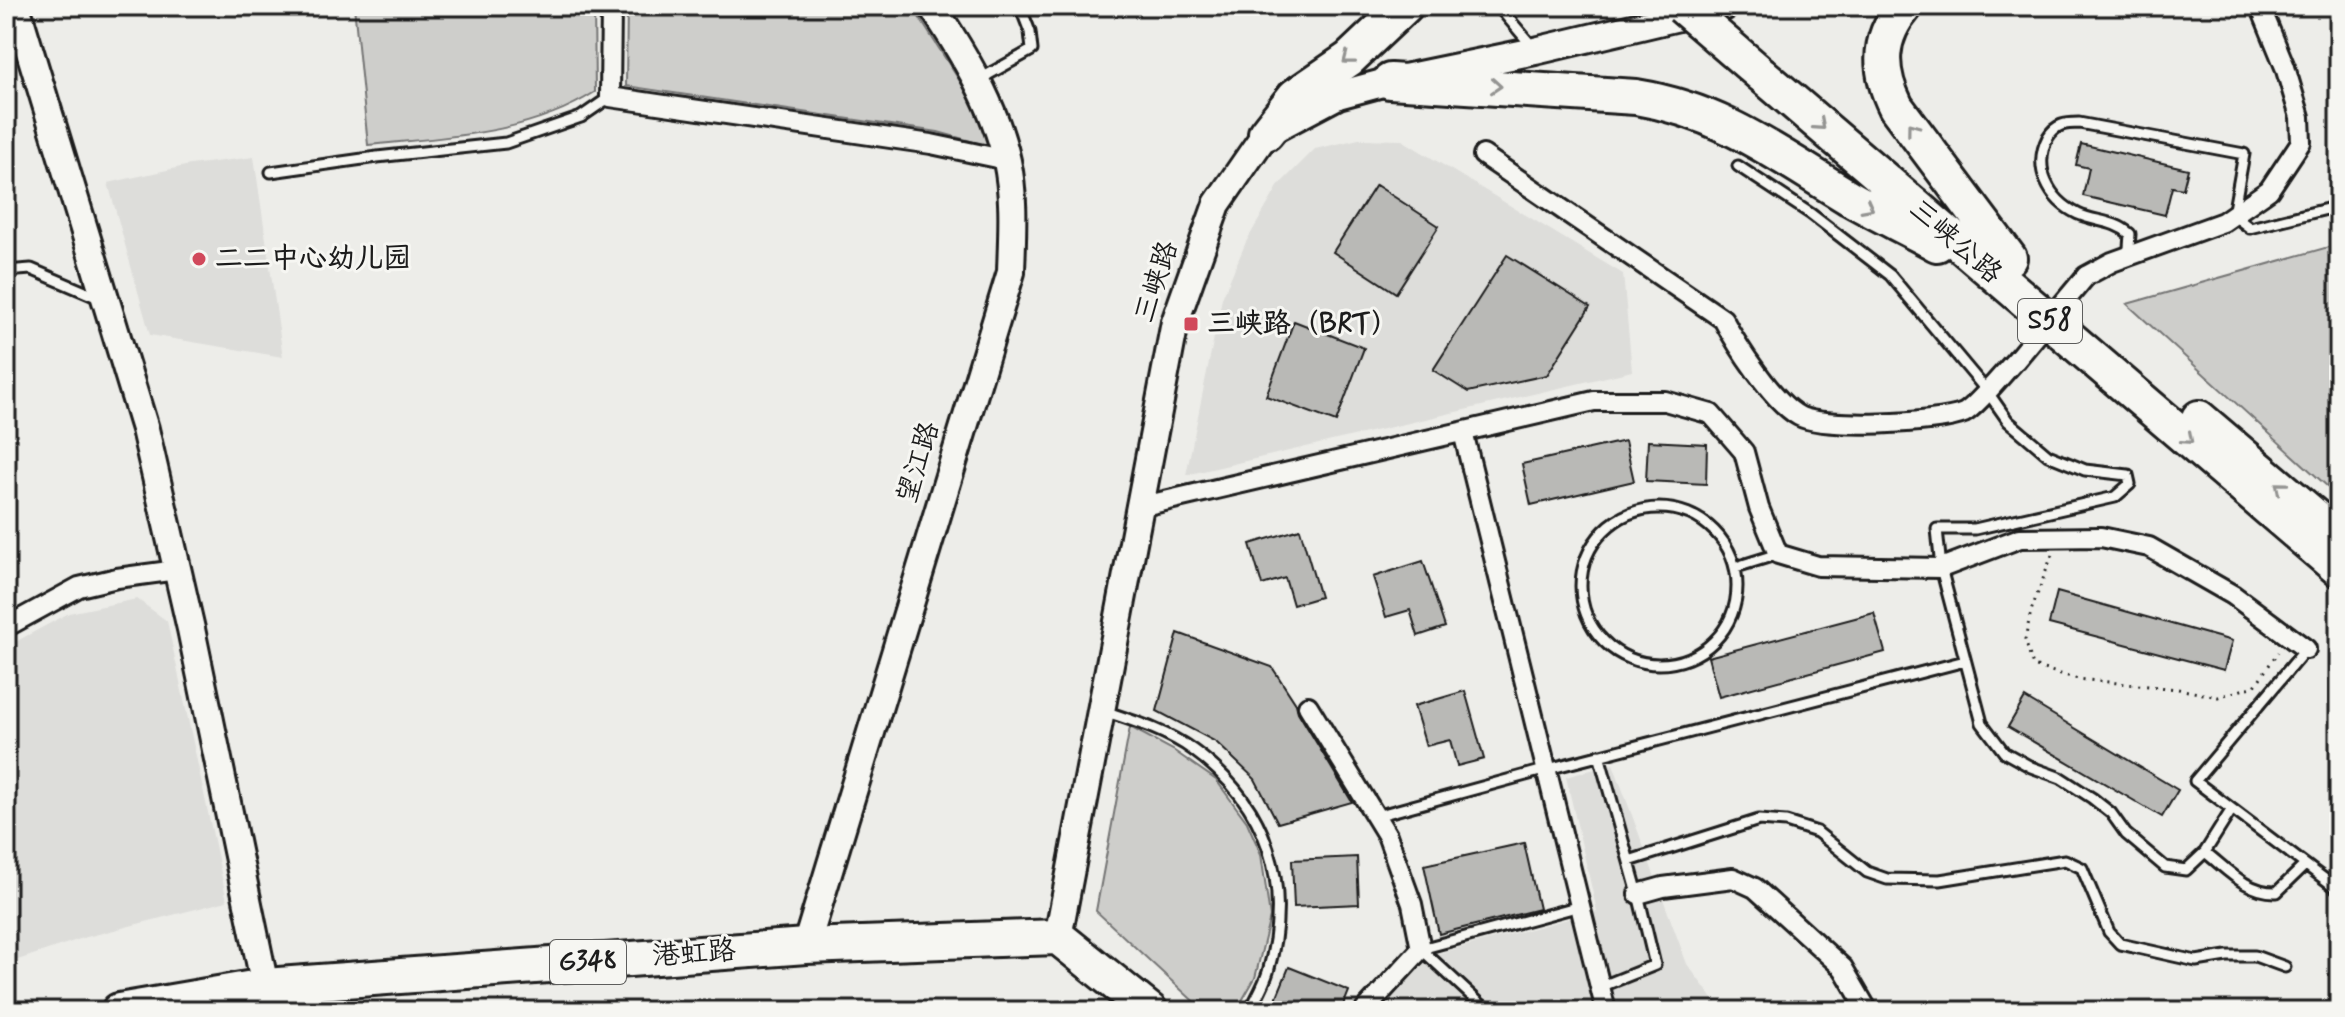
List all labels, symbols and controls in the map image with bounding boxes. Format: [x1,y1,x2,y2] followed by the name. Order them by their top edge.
[1342,49,1357,63] one-way arrow
[1490,77,1503,94] one-way arrow
[1810,115,1825,130] one-way arrow
[1908,122,1922,137] one-way arrow
[1901,191,2009,293] street label: 三峡公路
[1860,198,1874,213] one-way arrow
[1126,236,1188,328] street label: 三峡路
[215,241,411,278] place label: 二二中心幼儿园
[190,250,208,268] marker: 二二中心幼儿园
[2018,299,2082,343] road number: S58
[1207,306,1399,343] place label: 三峡路（BRT）
[1182,315,1200,333] marker: 三峡路（BRT）
[889,417,949,509] street label: 望江路
[2178,429,2193,444] one-way arrow
[2274,482,2289,497] one-way arrow
[651,933,737,975] street label: 港虹路
[550,940,626,984] road number: G348

